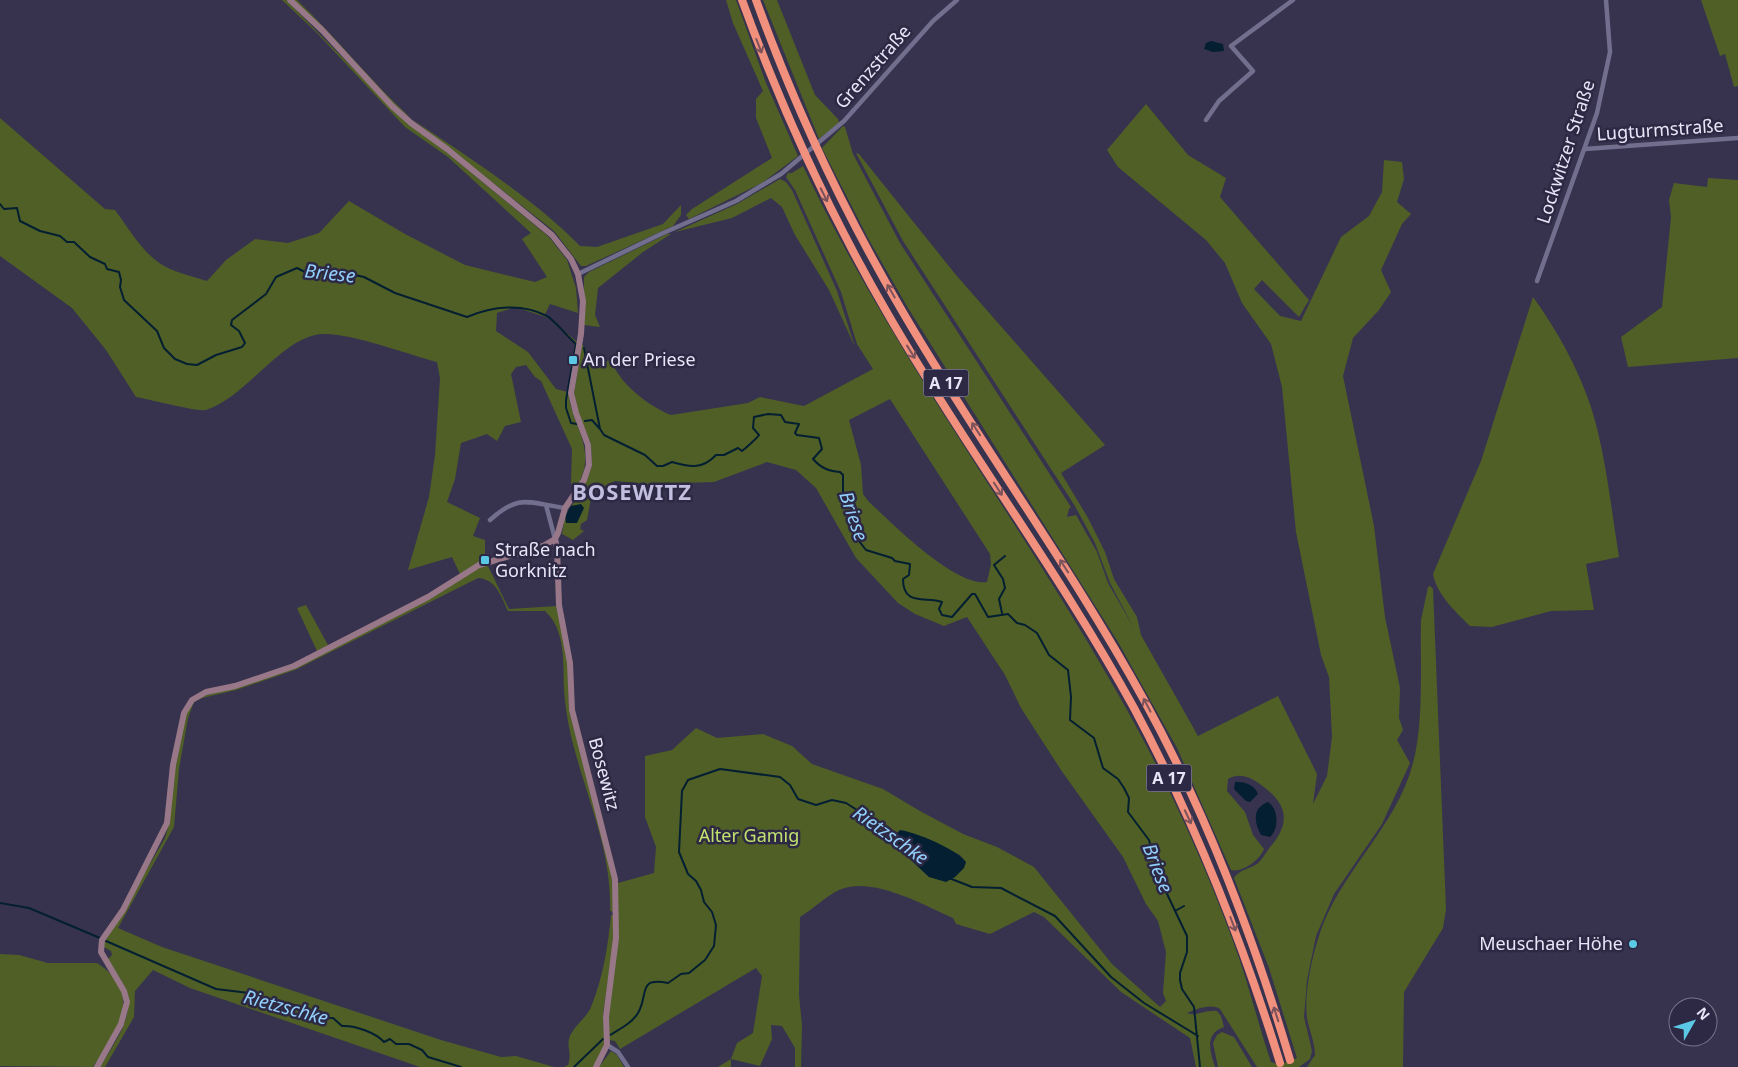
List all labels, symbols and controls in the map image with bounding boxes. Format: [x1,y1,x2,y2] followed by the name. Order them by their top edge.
[829,19,915,113] street label: Grenzstraße
[755,38,764,53] one-way arrow
[1531,77,1600,227] street label: Lockwitzer Straße
[1596,113,1724,145] street label: Lugturmstraße
[819,187,829,202] one-way arrow
[303,257,357,289] water label: Briese
[885,284,895,298] one-way arrow
[907,344,917,358] one-way arrow
[583,347,696,371] place label: An der Priese
[567,354,579,366] marker: An der Priese
[924,369,968,396] road number: A 17
[970,423,980,437] one-way arrow
[572,476,692,506] district label: BOSEWITZ
[993,482,1004,496] one-way arrow
[833,488,875,544] water label: Briese
[495,537,596,582] place label: Straße nach Gorknitz
[479,554,491,566] marker: Straße nach Gorknitz
[1058,559,1068,573] one-way arrow
[1142,698,1152,713] one-way arrow
[584,735,626,813] street label: Bosewitz
[1146,764,1192,791] road number: A 17
[848,800,934,870] water label: Rietzschke
[1184,809,1194,824] one-way arrow
[699,823,799,847] park label: Alter Gamig
[1137,840,1179,896] water label: Briese
[1229,916,1239,931] one-way arrow
[1479,931,1623,955] place label: Meuschaer Höhe
[1627,938,1639,950] marker: Meuschaer Höhe
[241,983,331,1031] water label: Rietzschke
[1668,997,1718,1047] north arrow
[1693,1003,1714,1024] text: N
[1271,1006,1280,1022] one-way arrow

